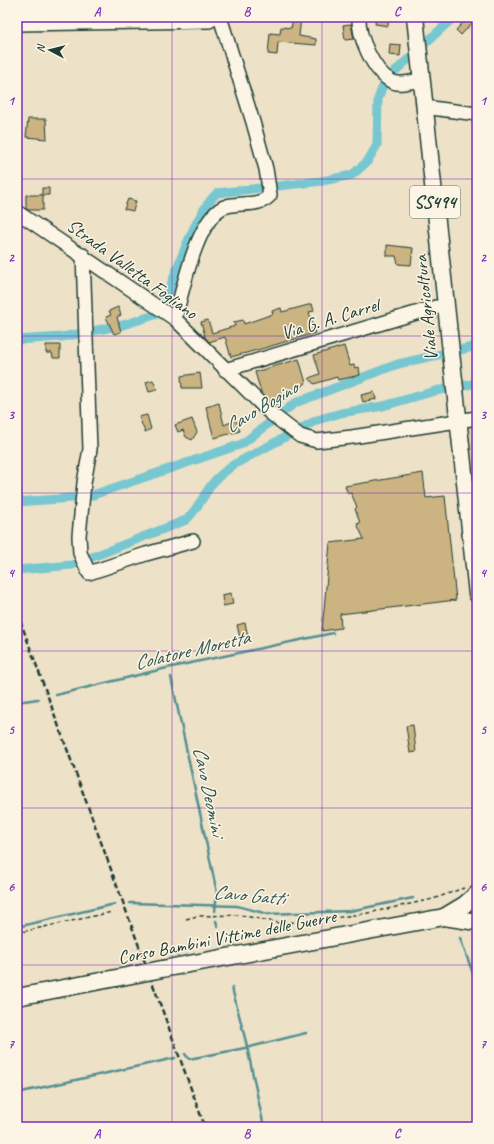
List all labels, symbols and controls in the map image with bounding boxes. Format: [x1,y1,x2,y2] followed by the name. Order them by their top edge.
[94,4,102,20] text: A
[244,4,252,20] text: B
[394,4,402,20] text: C
[30,30,70,70] north arrow
[33,42,48,53] text: N
[8,93,16,109] text: 1
[480,93,488,109] text: 1
[410,186,460,218] road number: SS494
[62,213,203,325] street label: Strada Valletta Fogliano
[8,250,15,266] text: 2
[480,250,487,266] text: 2
[408,252,443,362] street label: Viale Agricoltura
[278,292,385,345] street label: Via G. A. Carrel
[220,374,305,438] water label: Cavo Bogino
[8,407,15,423] text: 3
[480,407,487,423] text: 3
[8,565,16,581] text: 4
[480,565,488,581] text: 4
[132,624,254,675] water label: Colatore Moretta
[8,722,15,738] text: 5
[480,722,487,738] text: 5
[187,744,232,843] water label: Cavo Deomini
[8,879,15,895] text: 6
[212,879,291,911] water label: Cavo Gatti
[480,879,487,895] text: 6
[116,904,340,970] street label: Corso Bambini Vittime delle Guerre
[8,1036,15,1052] text: 7
[480,1036,487,1052] text: 7
[94,1126,102,1142] text: A
[244,1126,252,1142] text: B
[394,1126,402,1142] text: C

